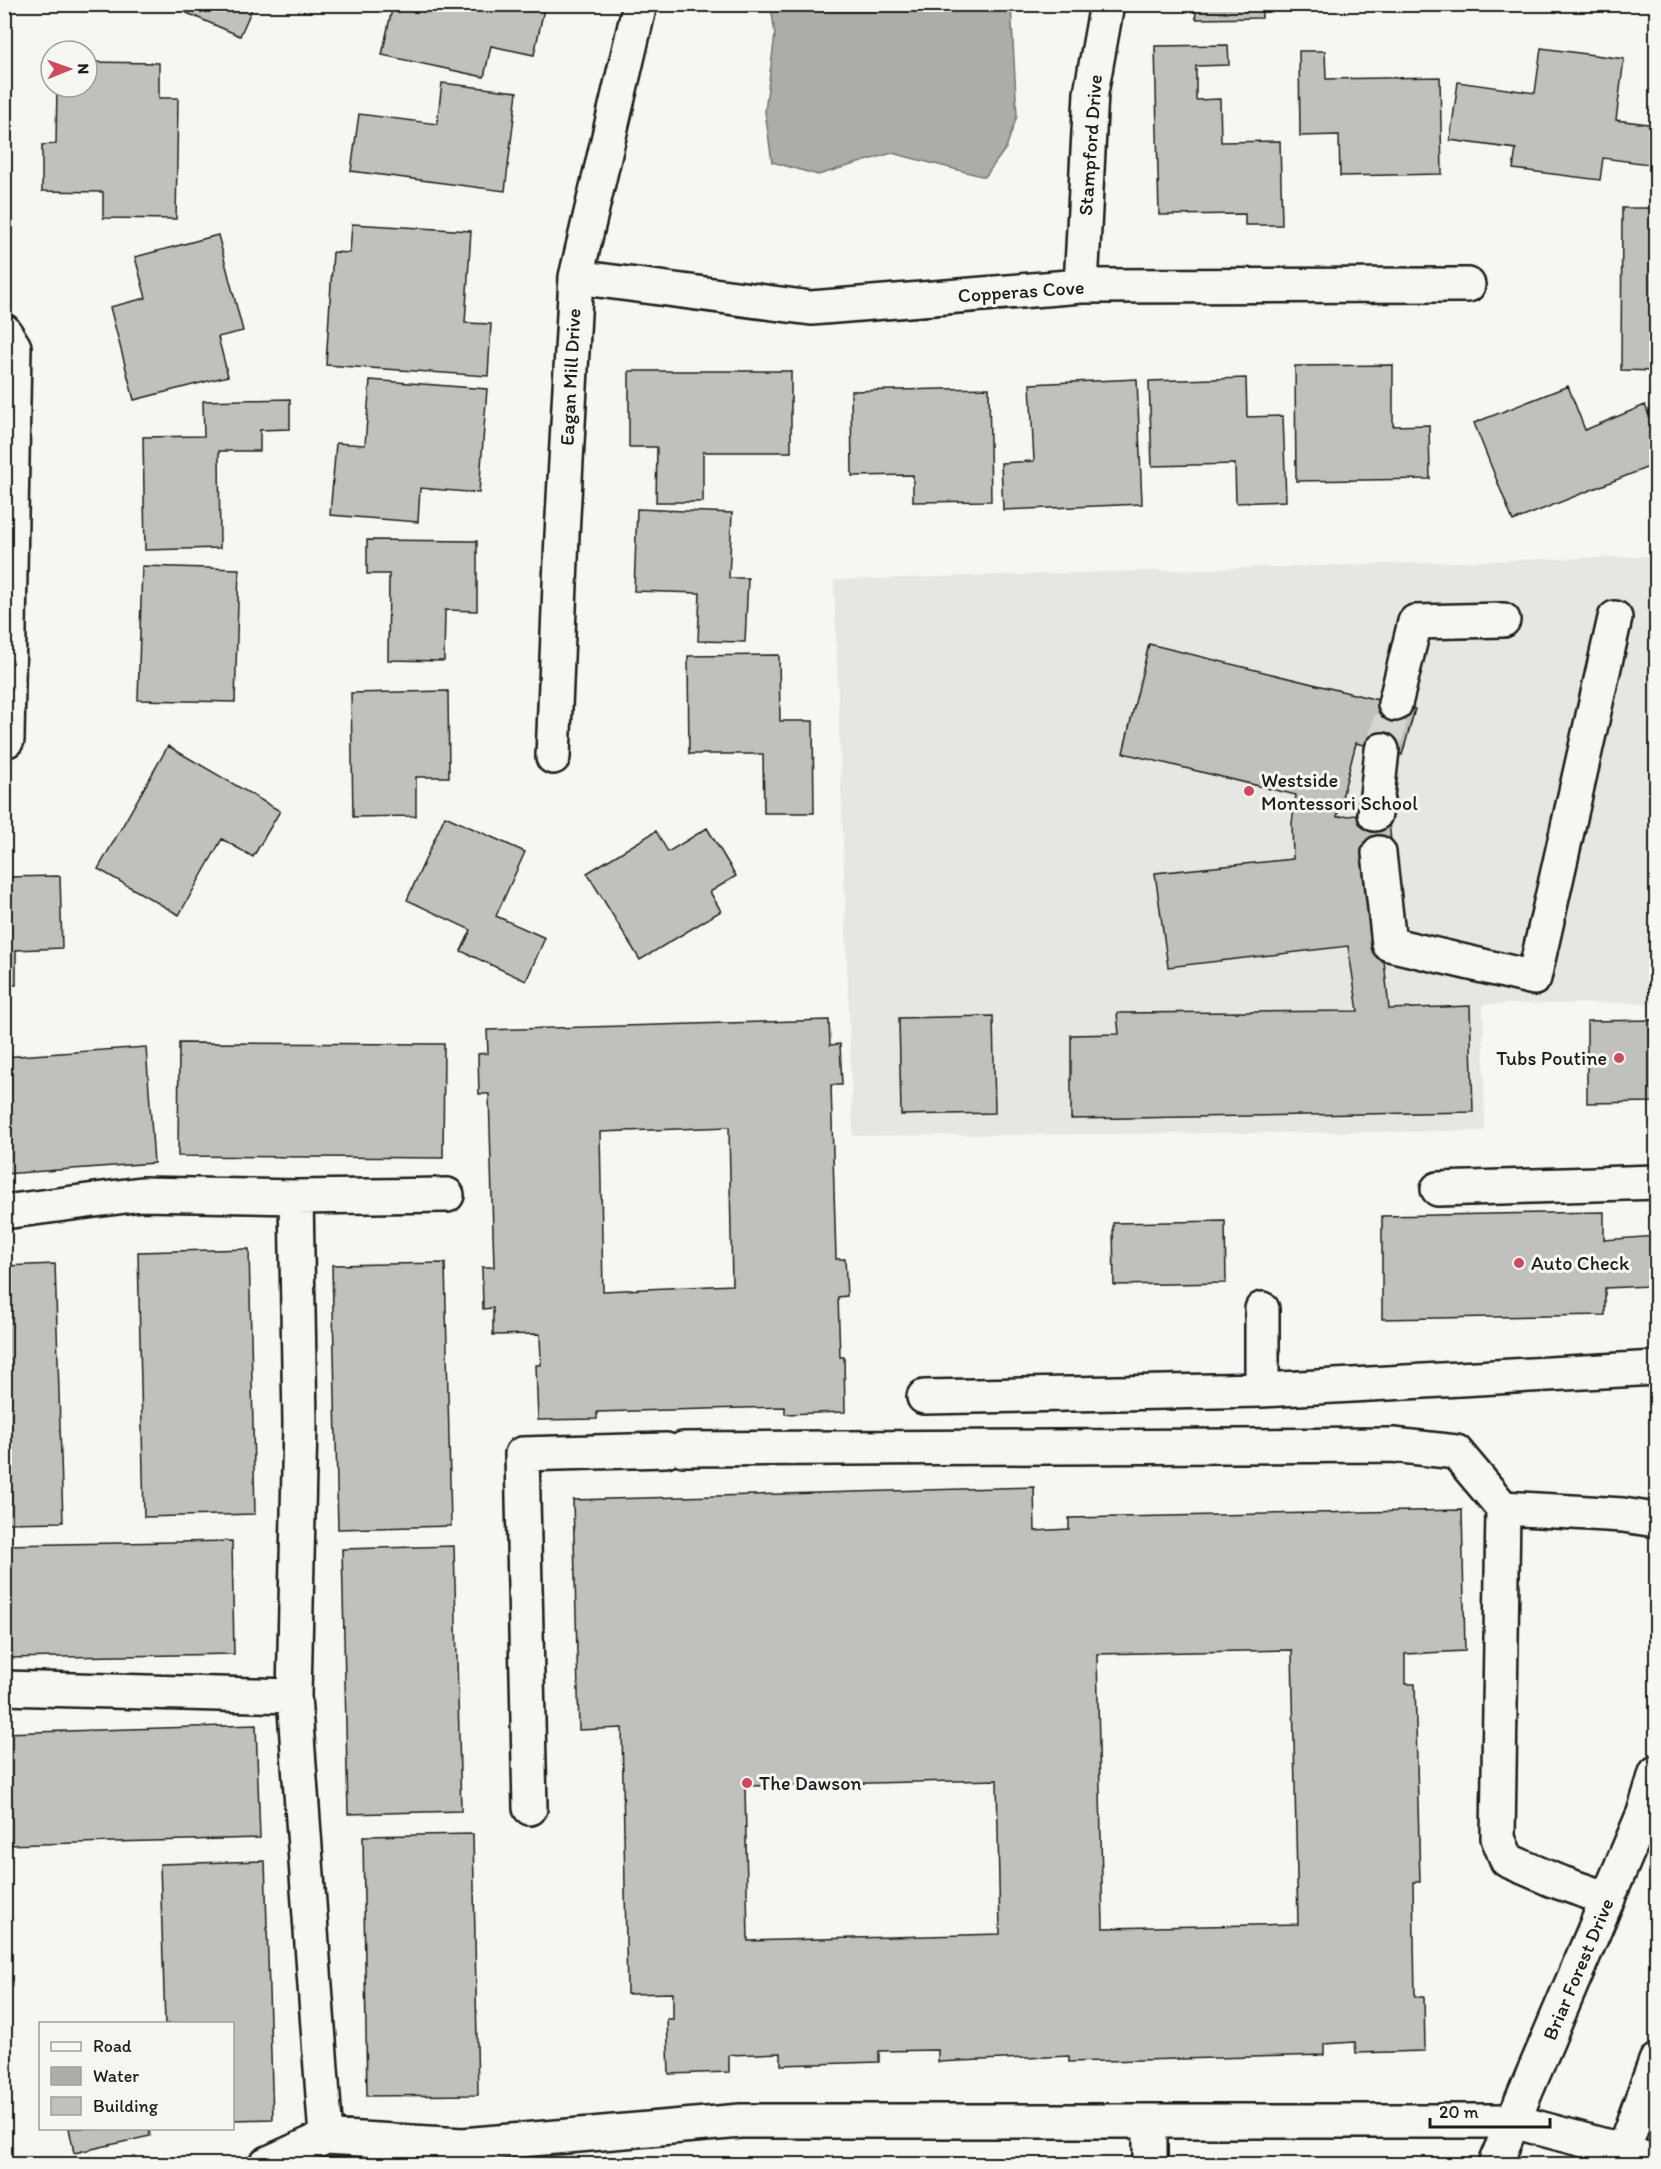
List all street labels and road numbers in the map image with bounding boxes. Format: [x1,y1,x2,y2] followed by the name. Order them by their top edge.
[1073,74,1107,216] street label: Stampford Drive
[957,275,1085,307] street label: Copperas Cove
[554,308,586,446] street label: Eagan Mill Drive
[1537,1894,1619,2044] street label: Briar Forest Drive

